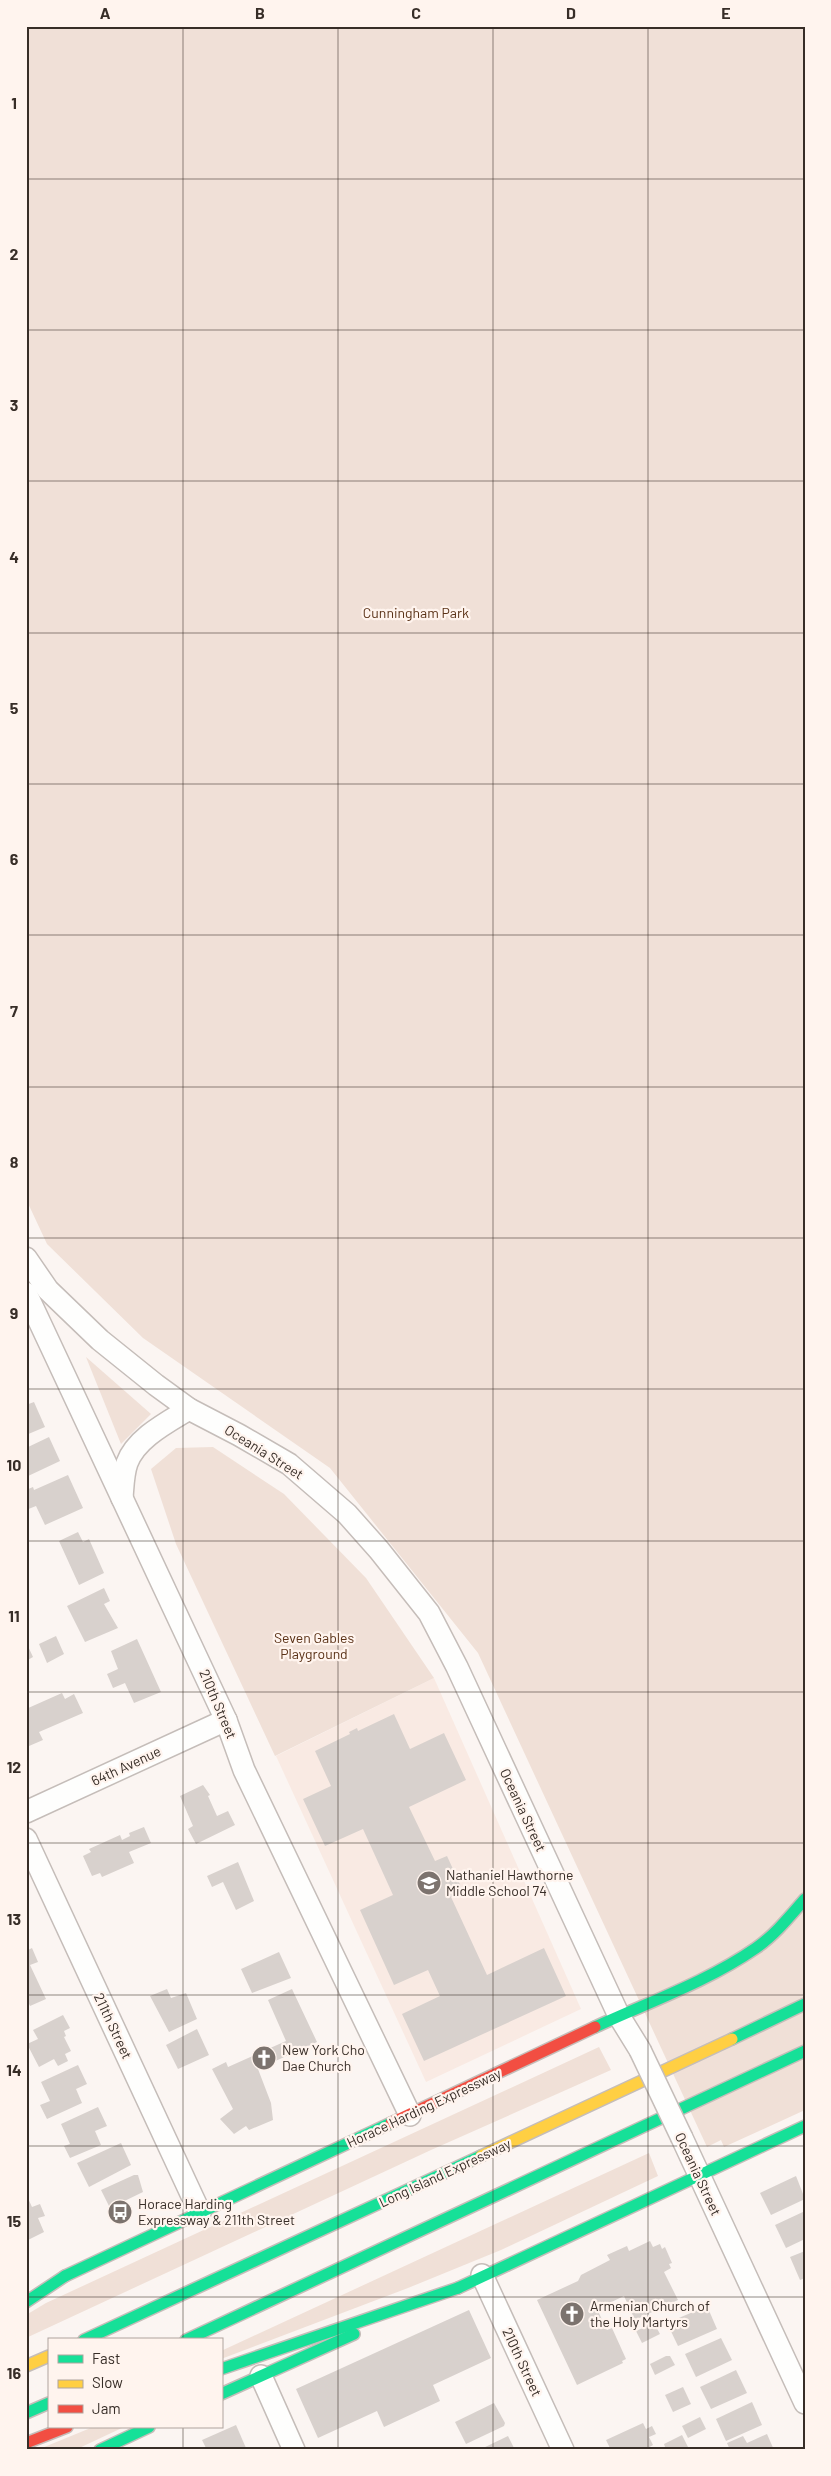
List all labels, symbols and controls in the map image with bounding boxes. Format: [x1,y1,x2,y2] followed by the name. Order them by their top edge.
[100,3,111,22] text: A
[255,3,265,22] text: B
[411,3,421,22] text: C
[566,3,576,22] text: D
[721,3,731,22] text: E
[11,93,17,112] text: 1
[10,244,19,263] text: 2
[10,395,18,414] text: 3
[9,547,19,566] text: 4
[363,604,469,621] park label: Cunningham Park
[10,698,19,717] text: 5
[10,849,19,868] text: 6
[10,1001,18,1020] text: 7
[10,1152,19,1171] text: 8
[10,1303,18,1322] text: 9
[222,1421,307,1483] street label: Oceania Street
[7,1455,21,1474] text: 10
[8,1606,20,1625] text: 11
[274,1629,354,1662] park label: Seven Gables Playground
[196,1667,241,1741] street label: 210th Street
[88,1742,163,1789] street label: 64th Avenue
[7,1757,21,1776] text: 12
[497,1766,550,1854] street label: Oceania Street
[446,1866,573,1899] place label: Nathaniel Hawthorne Middle School 74
[416,1870,442,1896] school or university icon: Nathaniel Hawthorne Middle School 74
[7,1909,21,1928] text: 13
[91,1990,136,2061] street label: 211th Street
[282,2041,365,2074] place label: New York Cho Dae Church
[251,2045,277,2071] church icon: New York Cho Dae Church
[6,2060,22,2079] text: 14
[344,2064,504,2151] street label: Horace Harding Expressway
[672,2130,725,2218] street label: Oceania Street
[376,2134,514,2211] street label: Long Island Expressway
[138,2195,295,2228] place label: Horace Harding Expressway & 211th Street
[107,2199,133,2225] bus stop icon: Horace Harding Expressway & 211th Street
[7,2211,22,2230] text: 15
[590,2297,710,2330] place label: Armenian Church of the Holy Martyrs
[559,2301,585,2327] church icon: Armenian Church of the Holy Martyrs
[499,2325,546,2399] street label: 210th Street
[48,2338,222,2428] legend
[92,2349,120,2367] text: Fast
[7,2363,22,2382] text: 16
[92,2373,123,2391] text: Slow
[92,2399,121,2417] text: Jam

